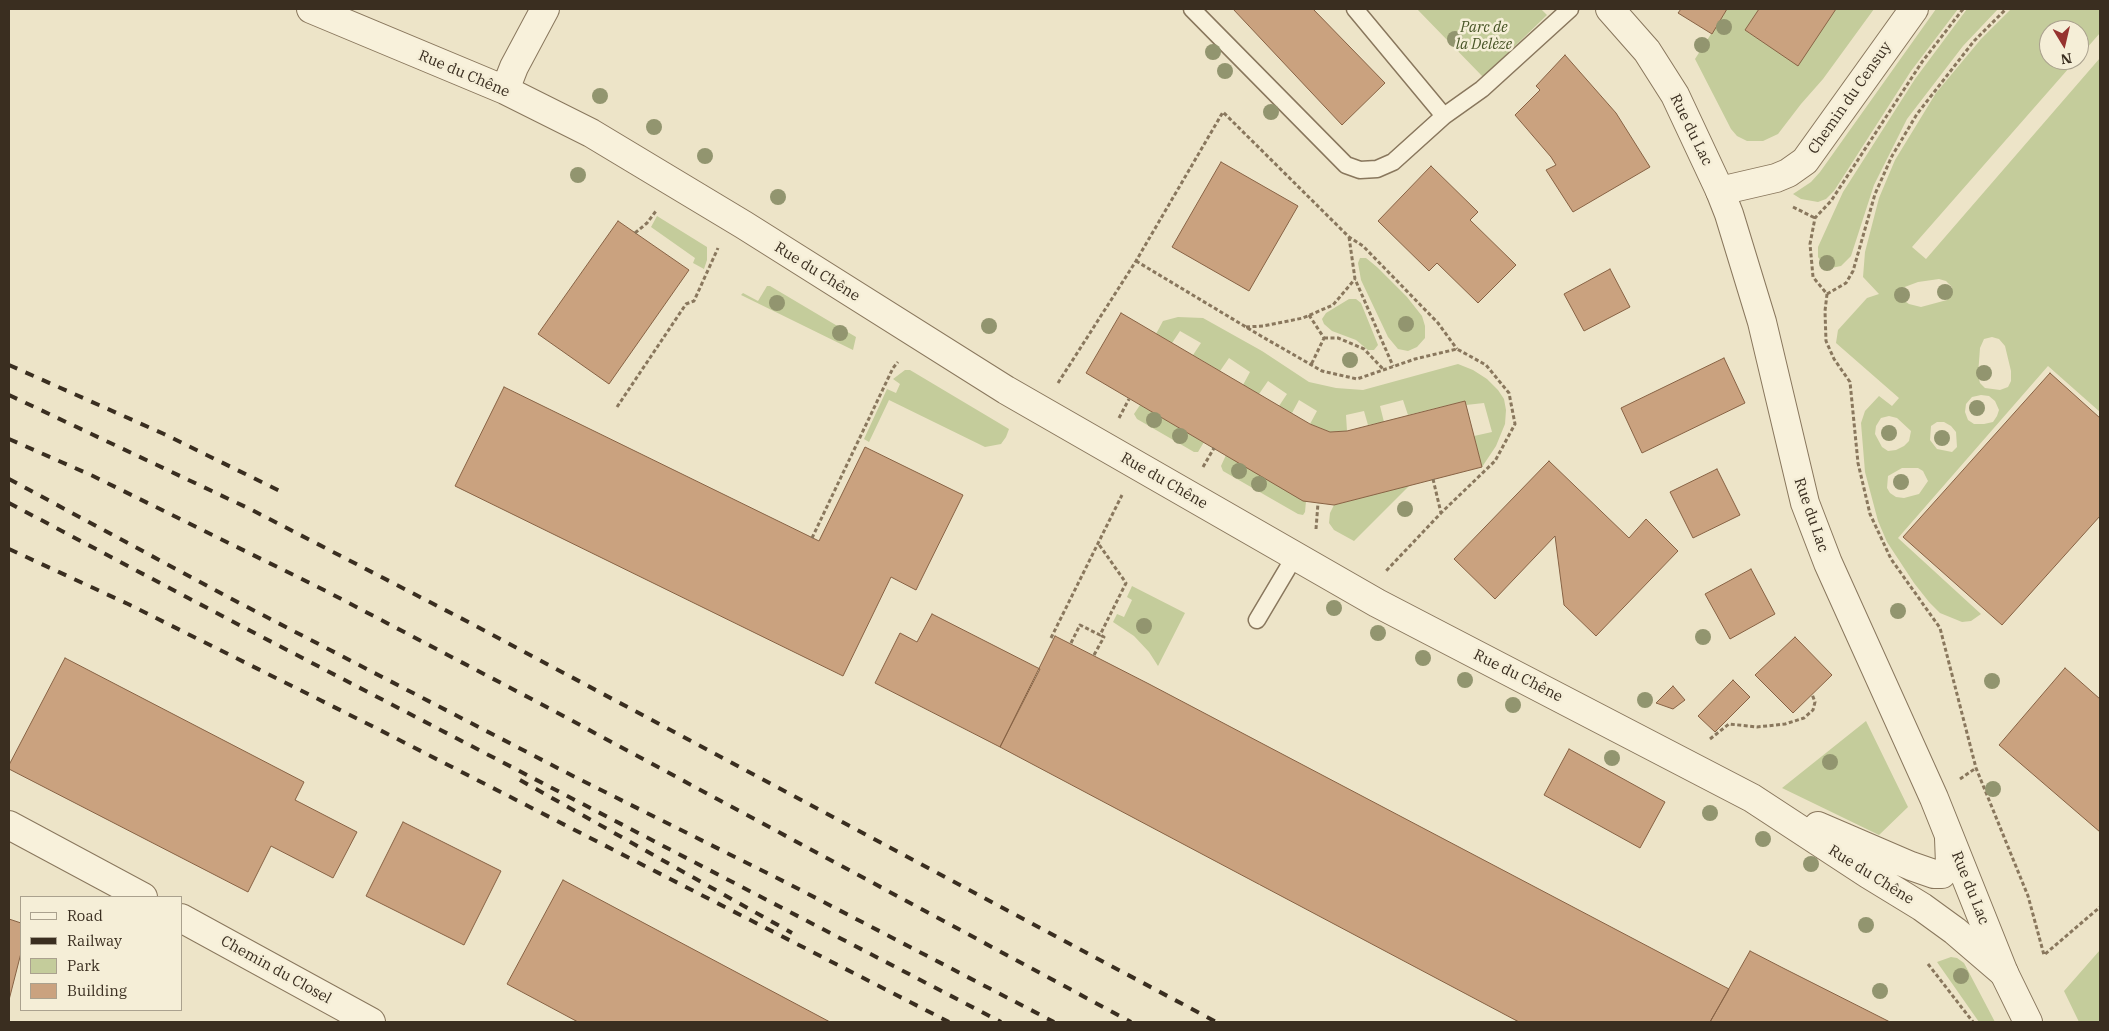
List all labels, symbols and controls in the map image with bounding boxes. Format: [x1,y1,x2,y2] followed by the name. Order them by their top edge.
[1456,19,1512,54] park label: Parc de la Delèze
[2039,20,2089,70] north arrow
[1805,38,1895,158] street label: Chemin du Censuy
[416,47,512,101] street label: Rue du Chêne
[2059,49,2073,69] text: N
[1666,91,1716,169] street label: Rue du Lac
[771,239,863,305] street label: Rue du Chêne
[1117,449,1211,513] street label: Rue du Chêne
[1790,475,1832,555] street label: Rue du Lac
[1470,646,1566,706] street label: Rue du Chêne
[1825,842,1917,908] street label: Rue du Chêne
[1947,849,1993,927] street label: Rue du Lac
[20,896,182,1011] legend
[67,906,103,925] text: Road
[67,931,122,950] text: Railway
[218,932,334,1008] street label: Chemin du Closel
[67,956,100,975] text: Park
[67,981,127,1000] text: Building

